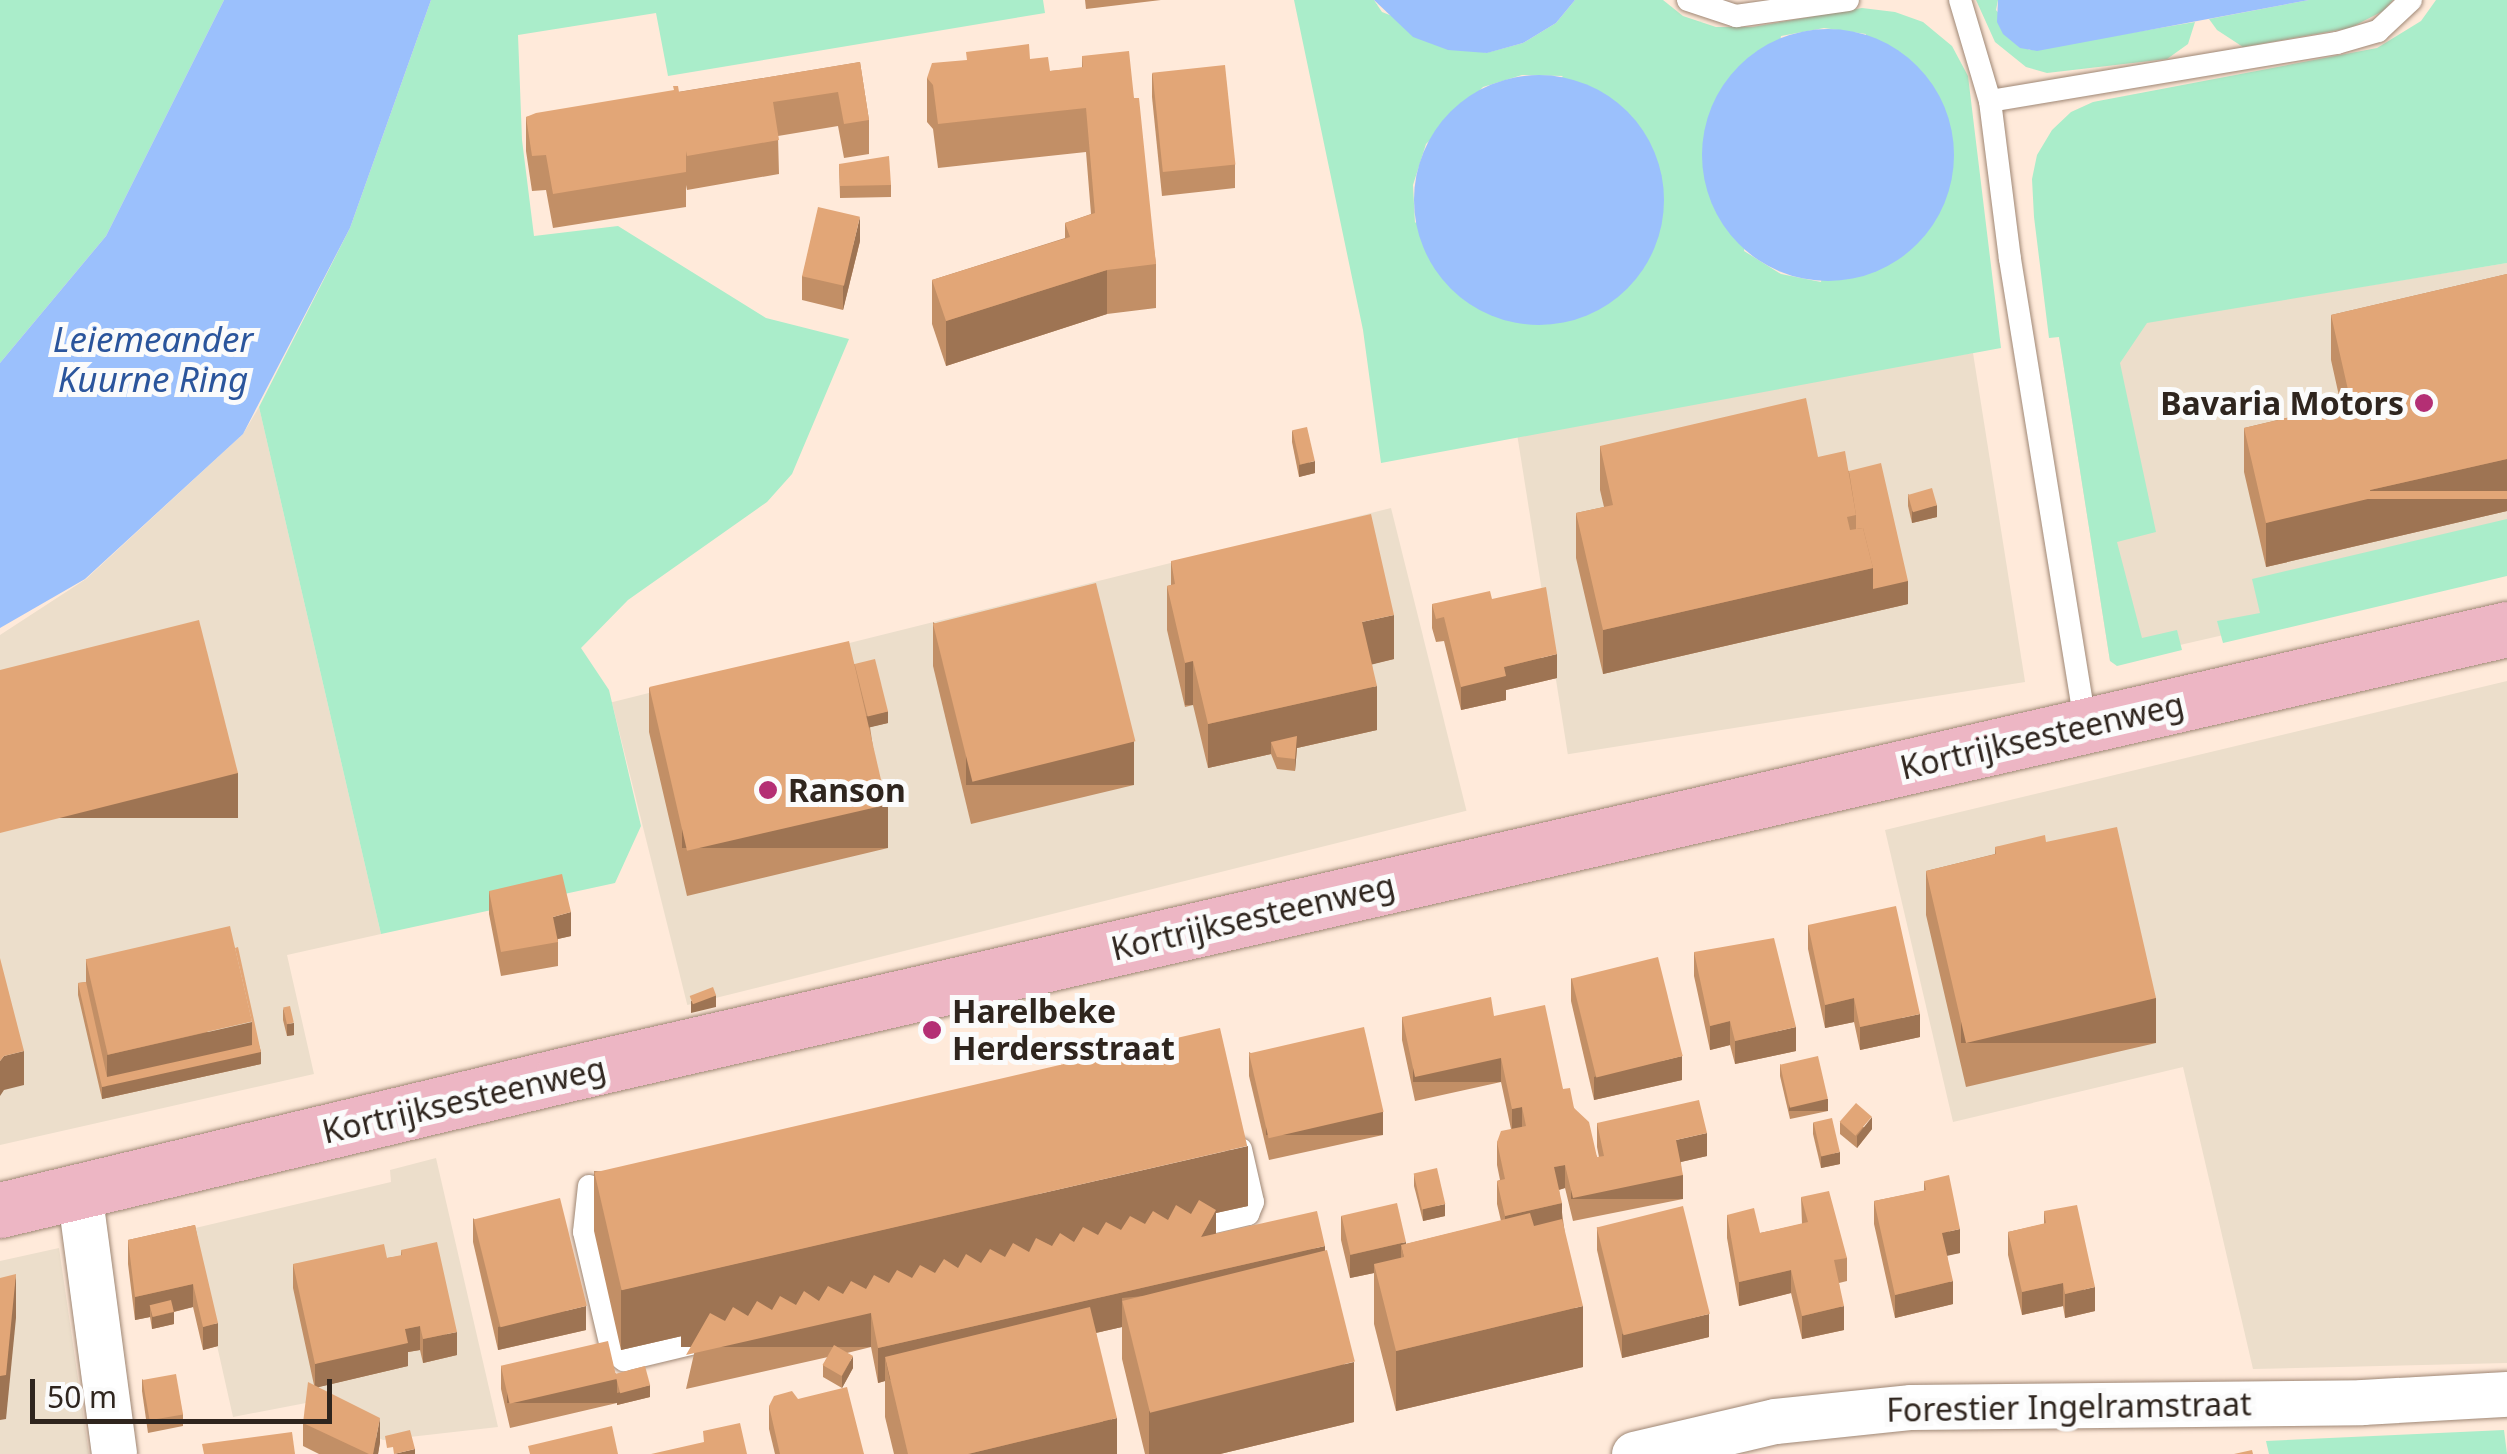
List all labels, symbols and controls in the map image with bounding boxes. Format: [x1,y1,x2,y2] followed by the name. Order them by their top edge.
[53,318,253,400] water label: Leiemeander Kuurne Ring
[2160,384,2404,422] place label: Bavaria Motors
[2413,392,2435,414] marker: Bavaria Motors
[1897,685,2187,787] street label: Kortrijksesteenweg
[788,771,906,809] place label: Ranson
[757,779,779,801] marker: Ranson
[1108,866,1398,968] street label: Kortrijksesteenweg
[952,993,1175,1068] place label: Harelbeke Herdersstraat
[921,1019,943,1041] marker: Harelbeke Herdersstraat
[319,1049,609,1151] street label: Kortrijksesteenweg
[35,1359,338,1421] scale bar
[47,1376,117,1417] text: 50 m
[1886,1385,2252,1429] street label: Forestier Ingelramstraat

